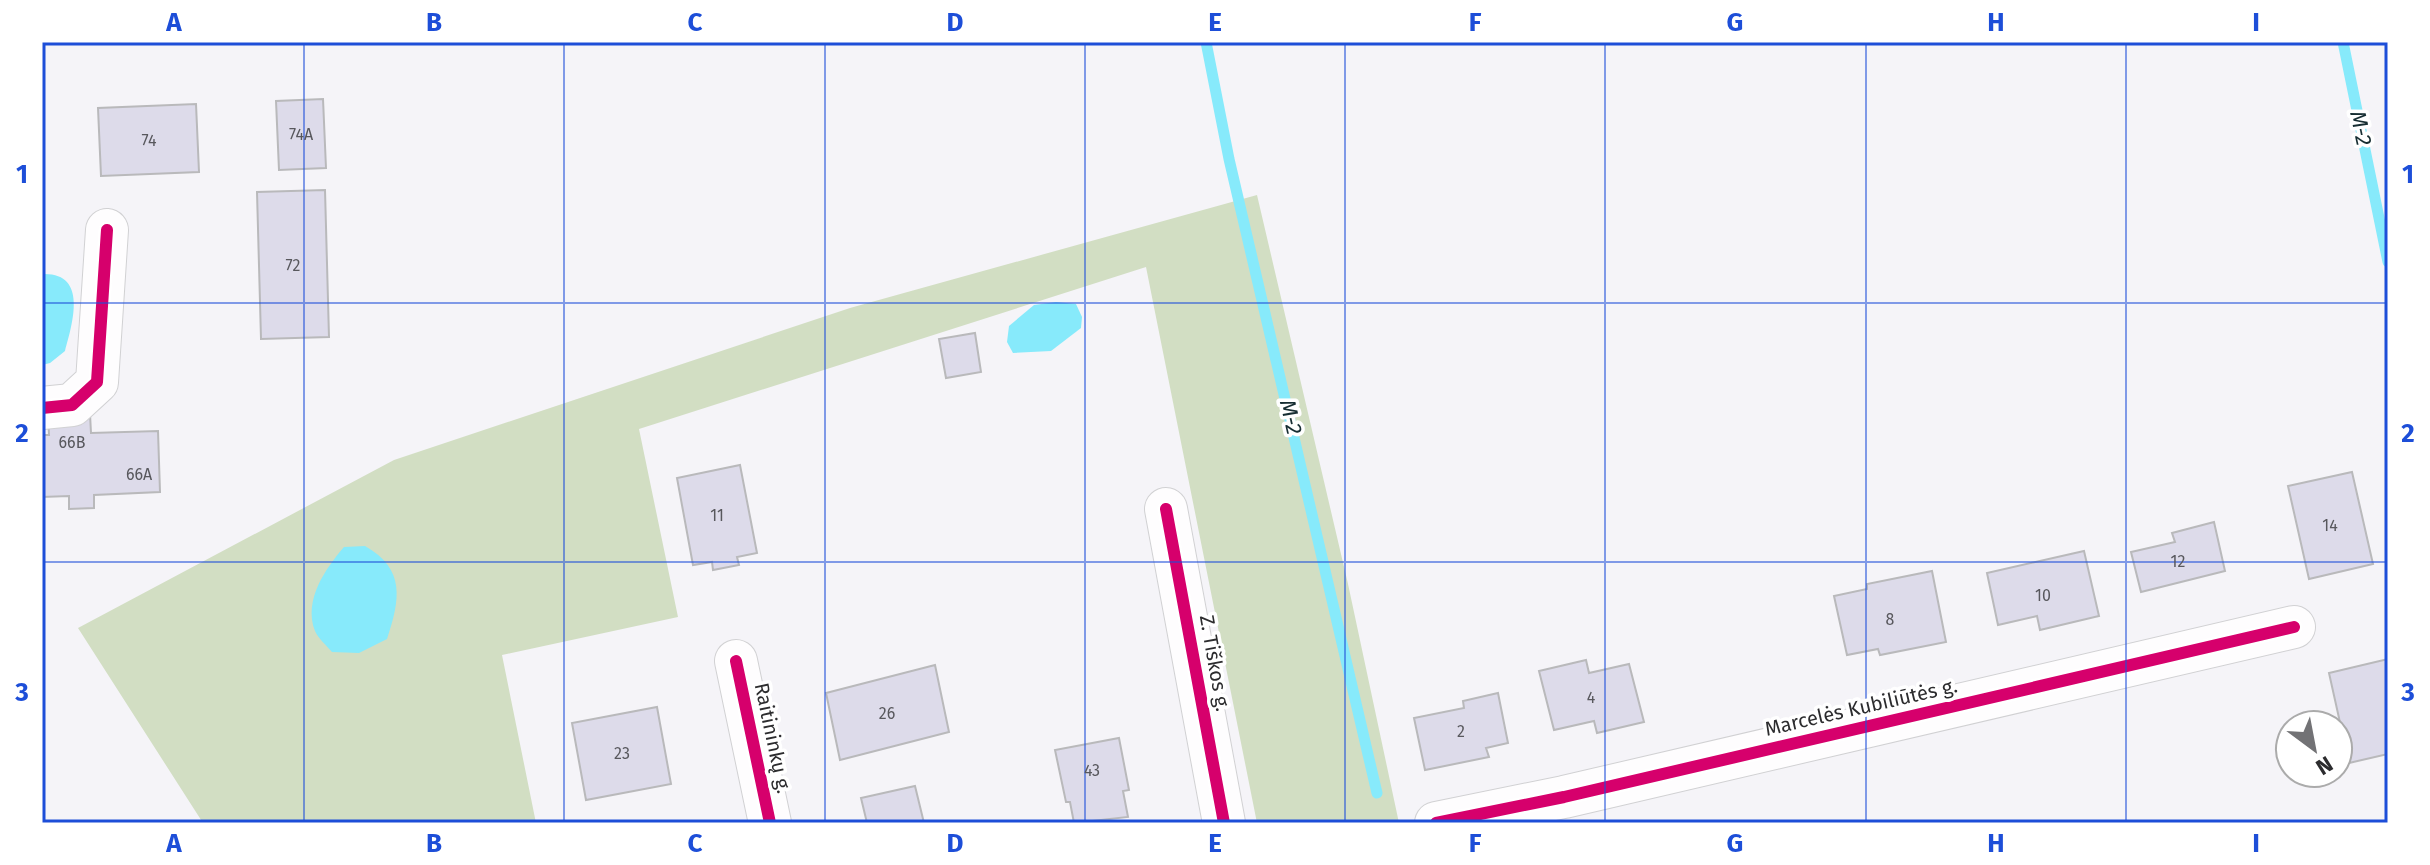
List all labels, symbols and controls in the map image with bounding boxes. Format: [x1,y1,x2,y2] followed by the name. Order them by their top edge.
[165,7,182,38] text: A
[426,7,442,38] text: B
[688,7,703,38] text: C
[947,7,964,38] text: D
[1208,7,1222,38] text: E
[1469,7,1482,38] text: F
[1727,7,1743,38] text: G
[1987,7,2005,38] text: H
[2252,7,2260,38] text: I
[2344,108,2378,148] water label: M-2
[289,125,314,144] house number: 74A
[142,131,157,150] house number: 74
[16,159,28,190] text: 1
[2402,159,2414,190] text: 1
[286,256,300,275] house number: 72
[1274,397,1308,437] water label: M-2
[15,418,29,449] text: 2
[2401,418,2415,449] text: 2
[59,433,86,452] house number: 66B
[126,465,153,484] house number: 66A
[710,506,724,525] house number: 11
[2322,516,2338,535] house number: 14
[2171,552,2185,571] house number: 12
[2035,586,2051,605] house number: 10
[1886,610,1895,629] house number: 8
[1195,613,1235,713] street label: Z. Tiškos g.
[1763,673,1959,741] street label: Marcelės Kubiliūtės g.
[14,677,29,708] text: 3
[2400,677,2415,708] text: 3
[750,680,796,796] street label: Raitininkų g.
[1587,688,1596,707] house number: 4
[879,704,895,723] house number: 26
[2274,709,2354,789] north arrow
[1457,722,1465,741] house number: 2
[614,744,630,763] house number: 23
[2311,750,2338,781] text: N
[1084,761,1100,780] house number: 43
[165,828,182,859] text: A
[426,828,442,859] text: B
[688,828,703,859] text: C
[947,828,964,859] text: D
[1208,828,1222,859] text: E
[1469,828,1482,859] text: F
[1727,828,1743,859] text: G
[1987,828,2005,859] text: H
[2252,828,2260,859] text: I

